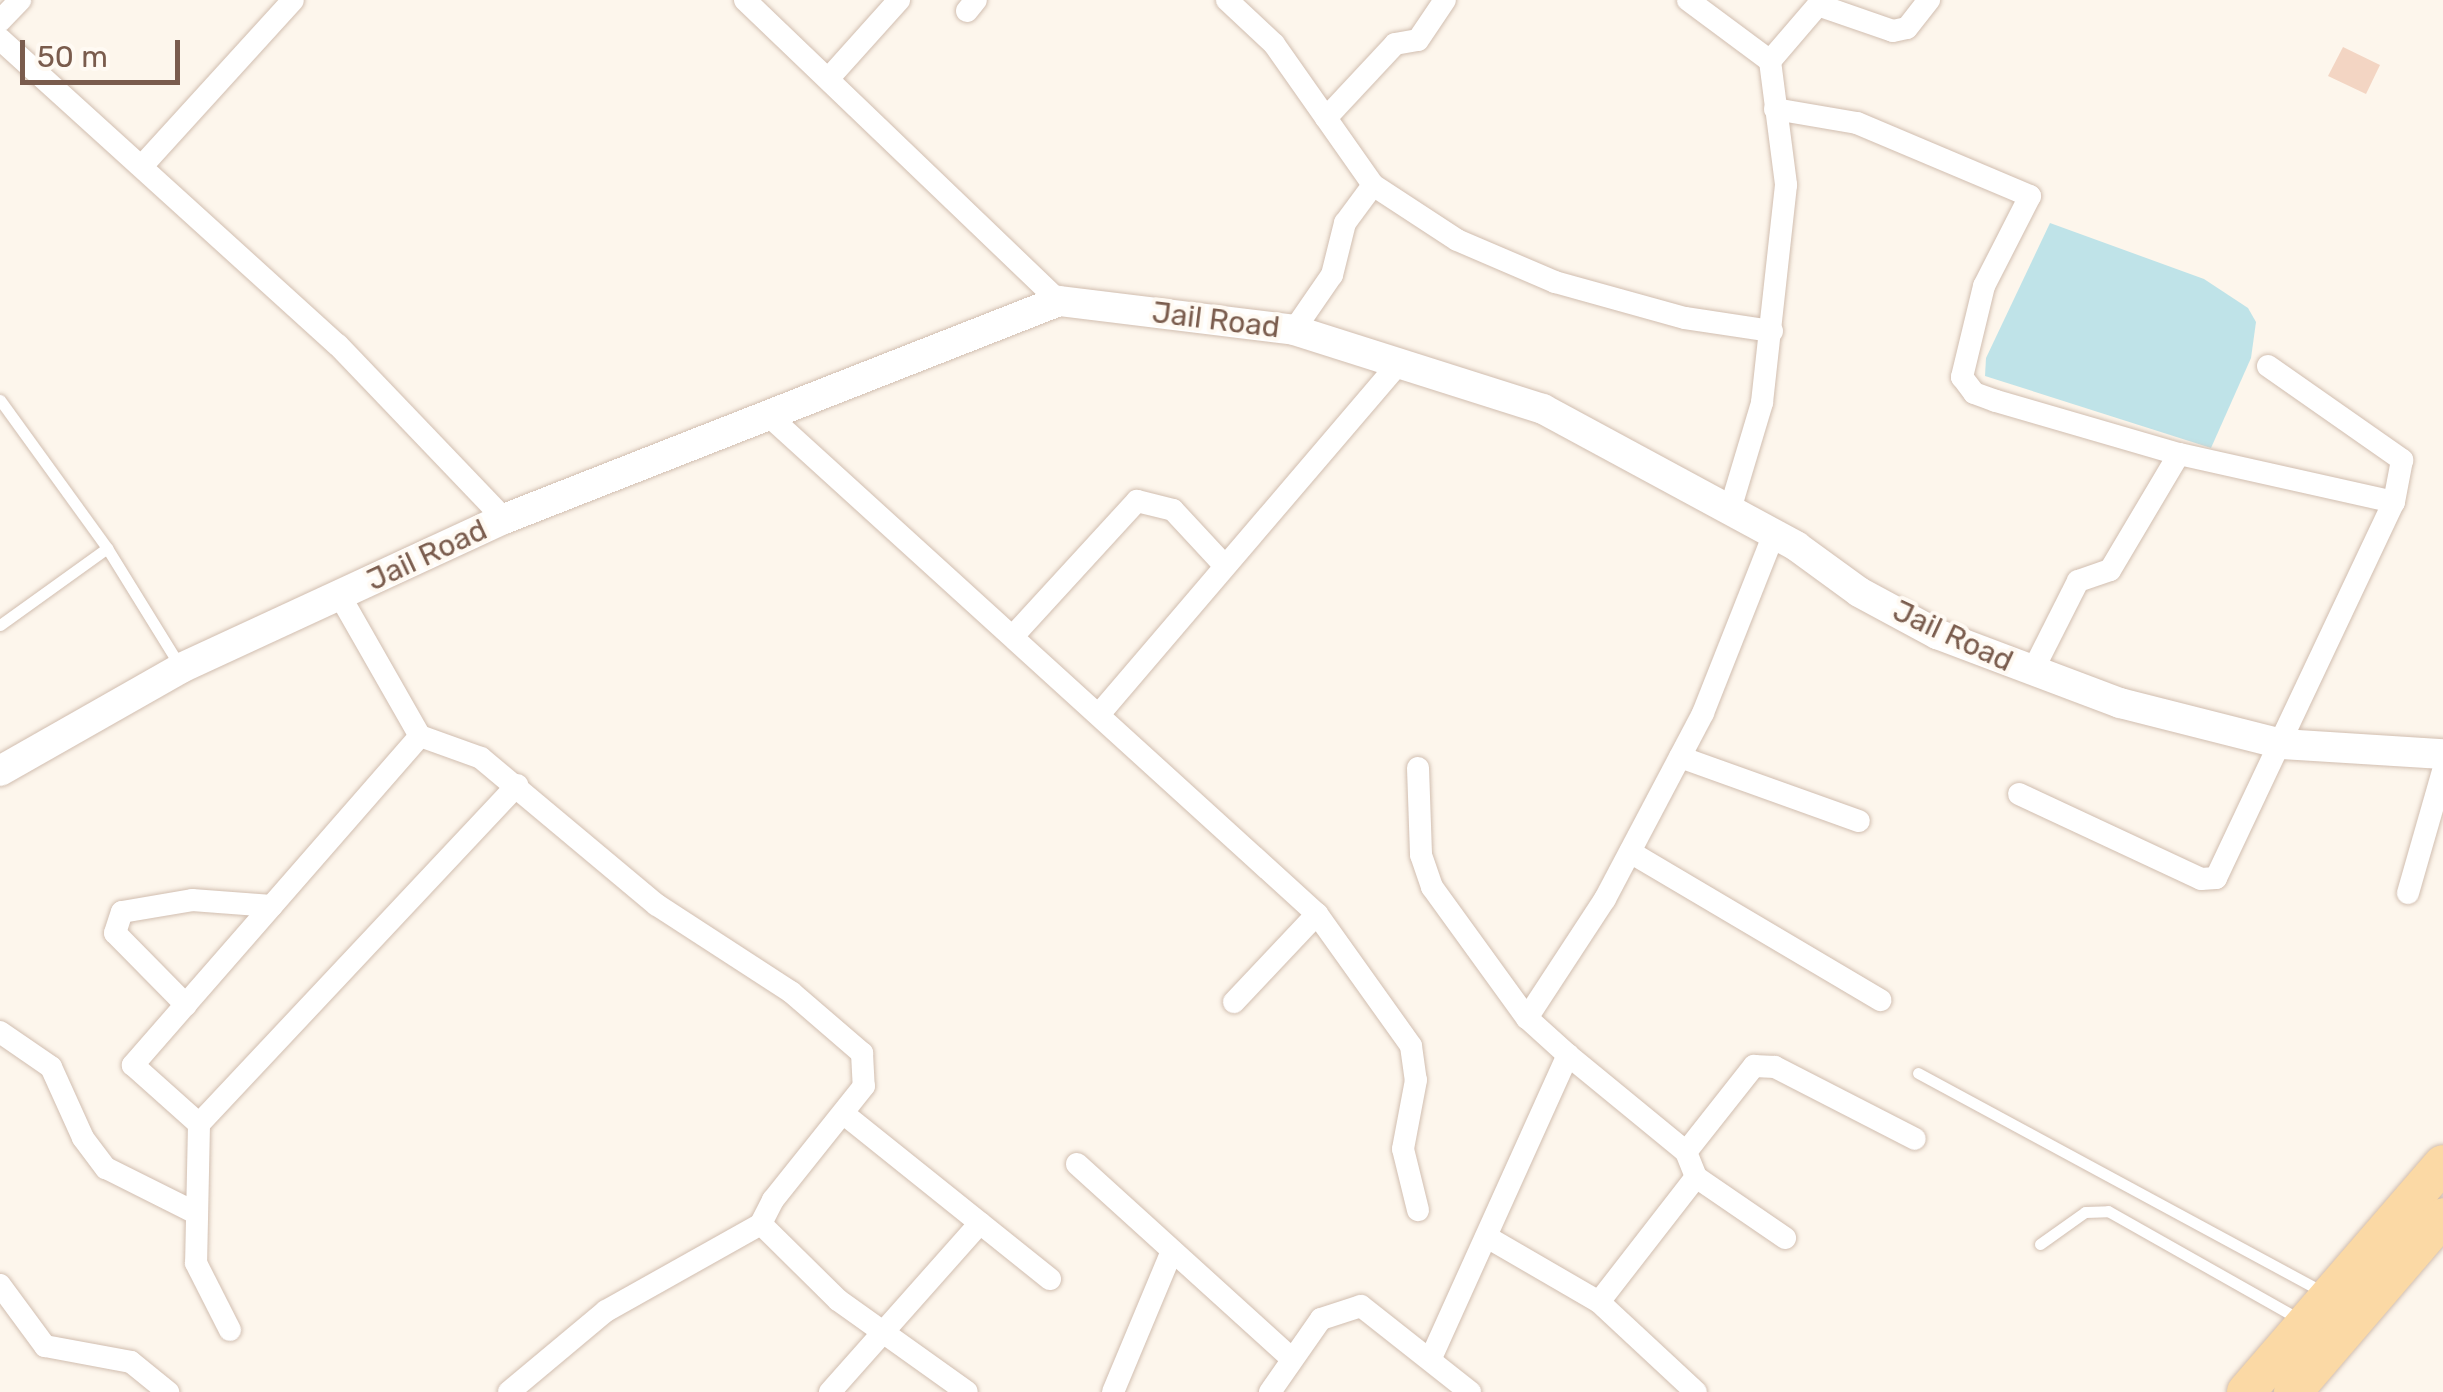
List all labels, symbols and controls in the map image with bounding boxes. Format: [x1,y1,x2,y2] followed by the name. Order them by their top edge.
[25,20,185,82] scale bar
[37,39,108,75] text: 50 m
[1150,294,1282,346] street label: Jail Road
[361,512,493,598] street label: Jail Road
[1887,593,2019,679] street label: Jail Road

